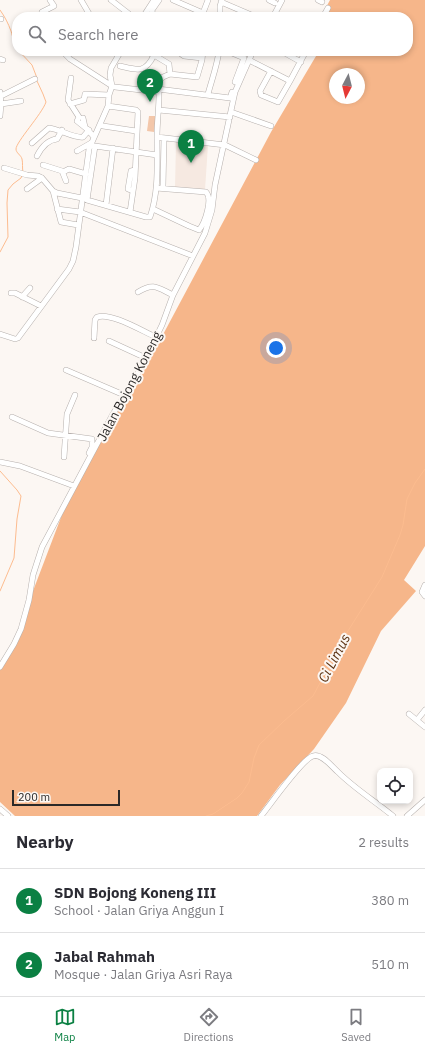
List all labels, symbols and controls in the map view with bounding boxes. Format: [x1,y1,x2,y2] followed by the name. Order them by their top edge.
[12,12,413,56] search box
[26,23,48,45] icon: search
[58,25,138,44] text: Search here
[329,68,365,104] north arrow
[137,69,163,102] pin: 2
[178,130,204,163] pin: 1
[93,328,166,444] street label: Jalan Bojong Koneng
[266,338,286,358] your location
[314,630,354,685] water label: Ci Limus
[377,768,413,804] map controls
[377,768,413,804] button: locate
[12,788,120,807] scale bar
[18,790,50,804] text: 200 m
[16,831,74,853] text: Nearby
[358,834,409,851] text: 2 results
[54,883,216,902] text: SDN Bojong Koneng III
[25,892,33,909] text: 1
[371,892,409,909] text: 380 m
[54,902,224,919] text: School · Jalan Griya Anggun I
[54,947,155,966] text: Jabal Rahmah
[25,956,33,973] text: 2
[371,956,409,973] text: 510 m
[54,966,233,983] text: Mosque · Jalan Griya Asri Raya
[54,1006,76,1044] tab: Map
[184,1006,234,1044] tab: Directions
[341,1006,371,1044] tab: Saved

